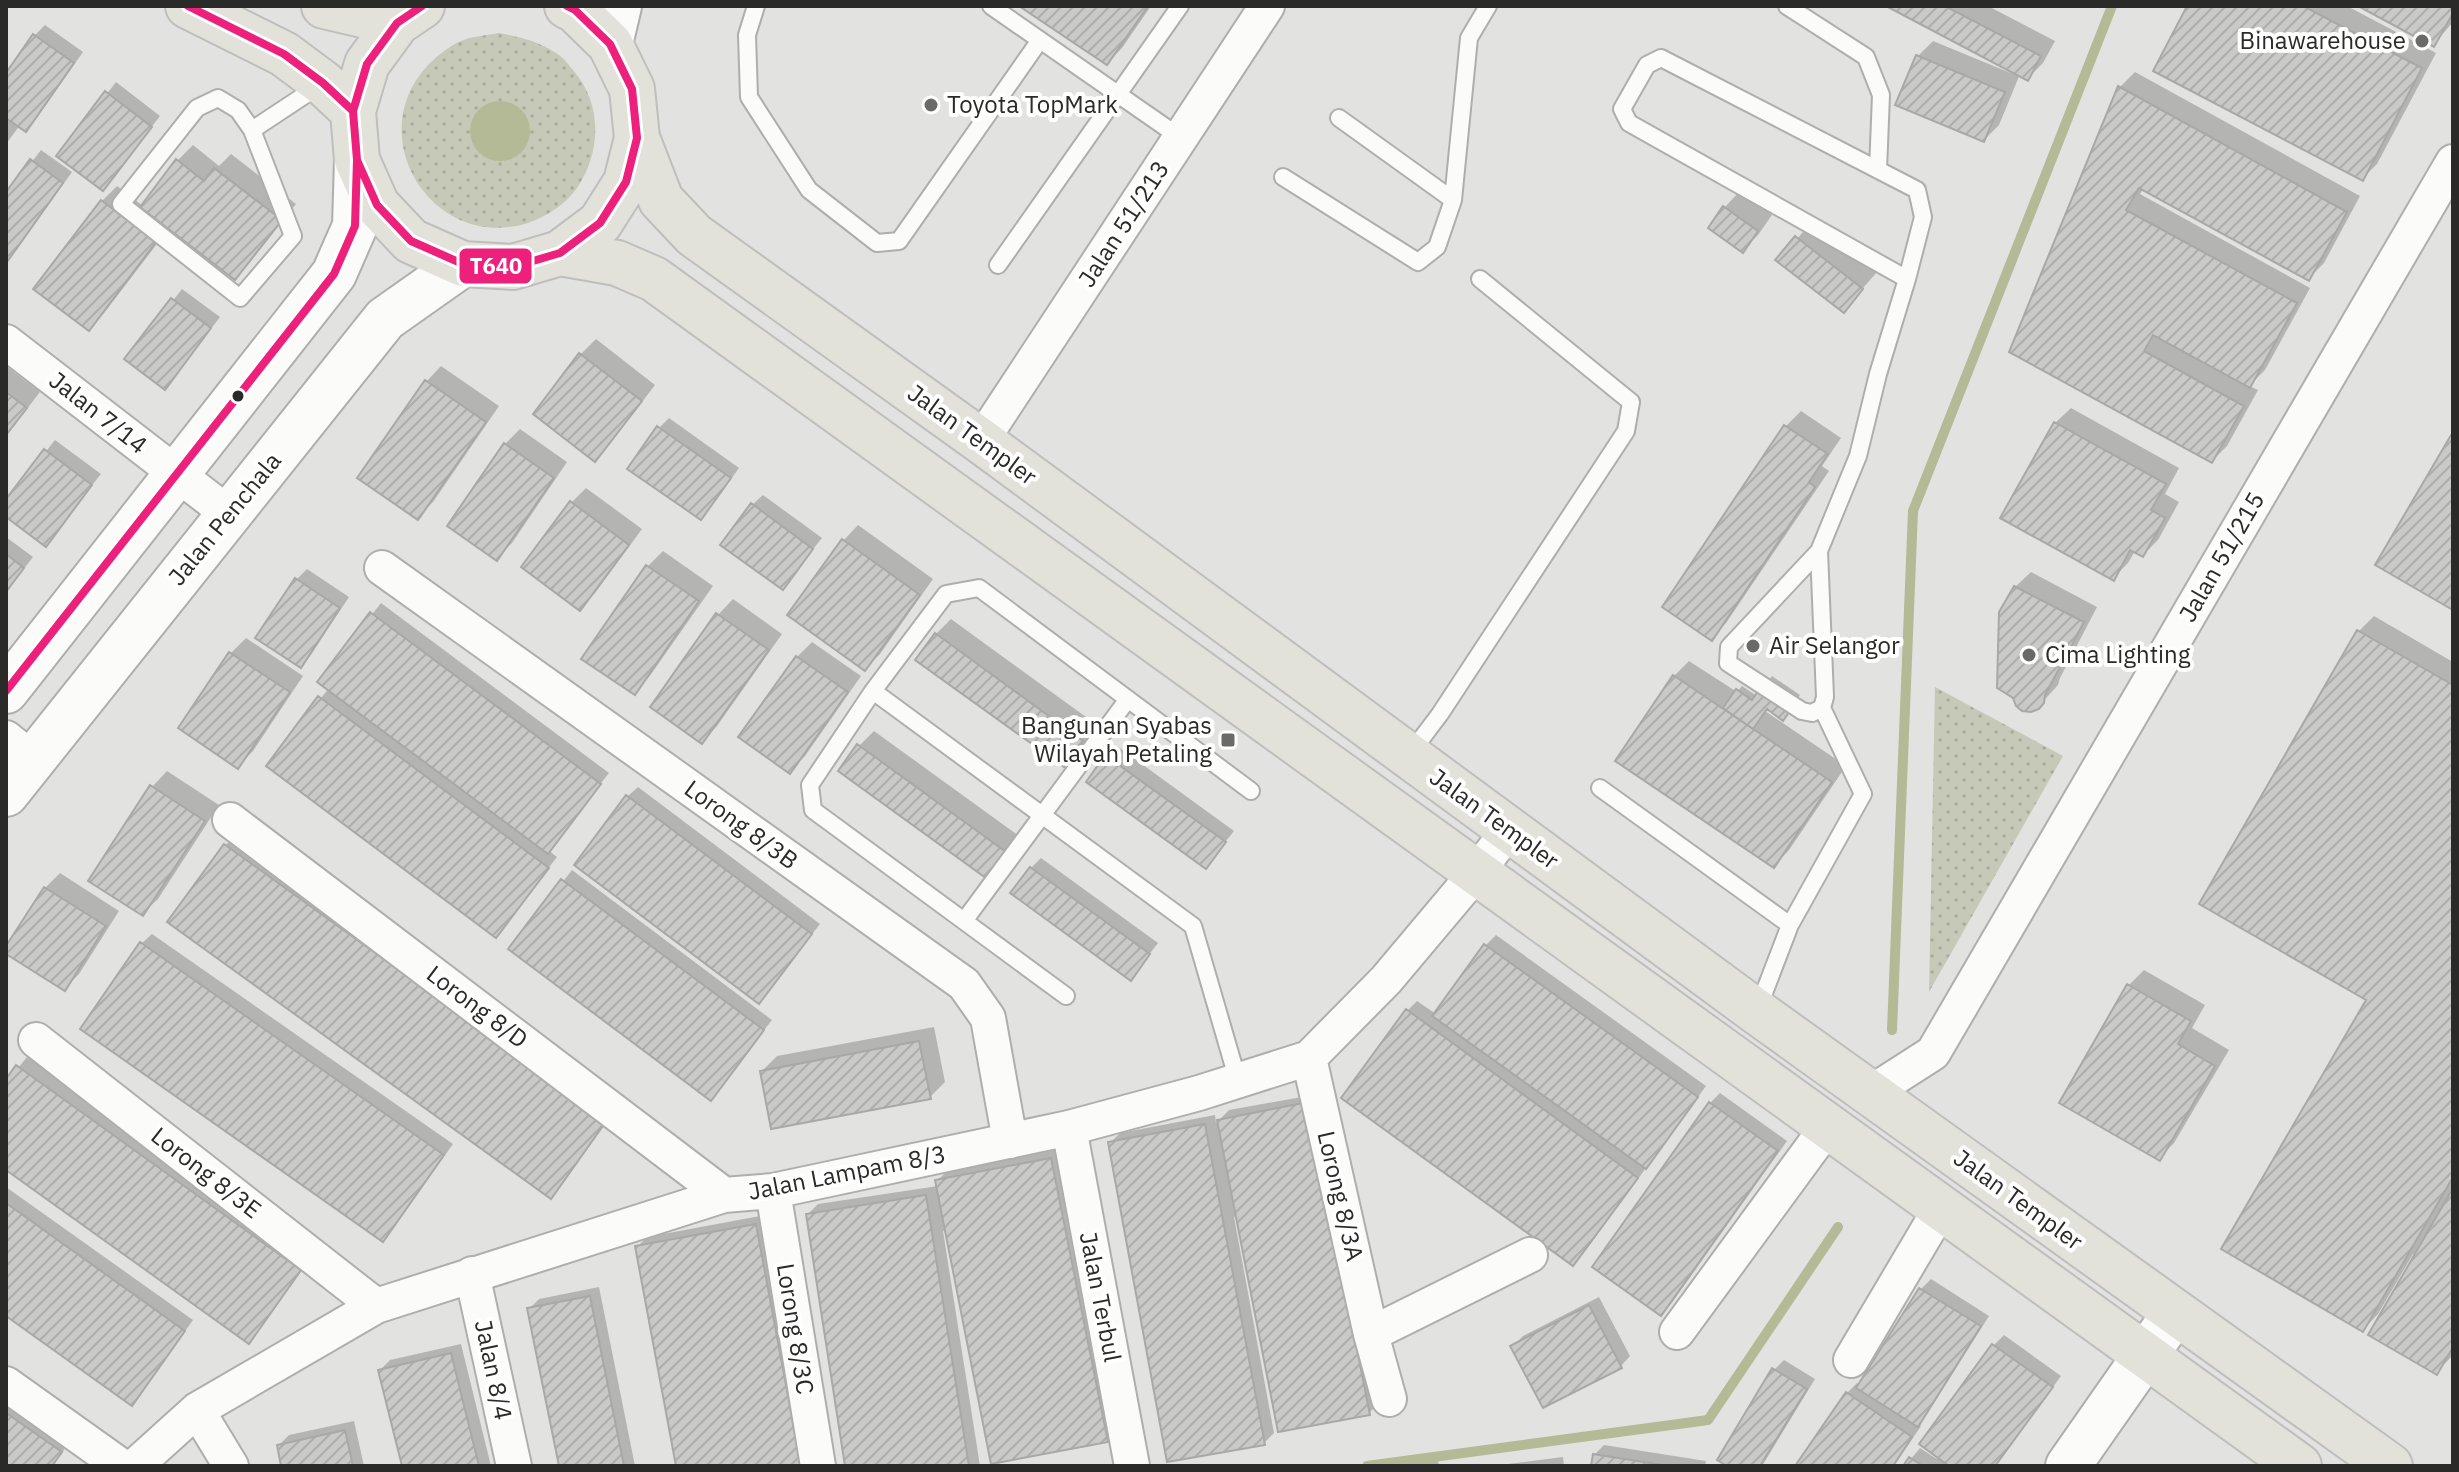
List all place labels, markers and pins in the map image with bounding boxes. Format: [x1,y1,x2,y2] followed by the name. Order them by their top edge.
[2239,24,2406,56] place label: Binawarehouse
[2413,32,2431,50] marker: Binawarehouse
[947,88,1118,120] place label: Toyota TopMark
[922,96,940,114] marker: Toyota TopMark
[230,388,246,404] unlabelled marker
[1769,629,1900,661] place label: Air Selangor
[1744,637,1762,655] marker: Air Selangor
[2045,638,2191,670] place label: Cima Lighting
[2020,646,2038,664] marker: Cima Lighting
[1021,709,1212,769] place label: Bangunan Syabas Wilayah Petaling
[1219,731,1237,749] marker: Bangunan Syabas Wilayah Petaling

